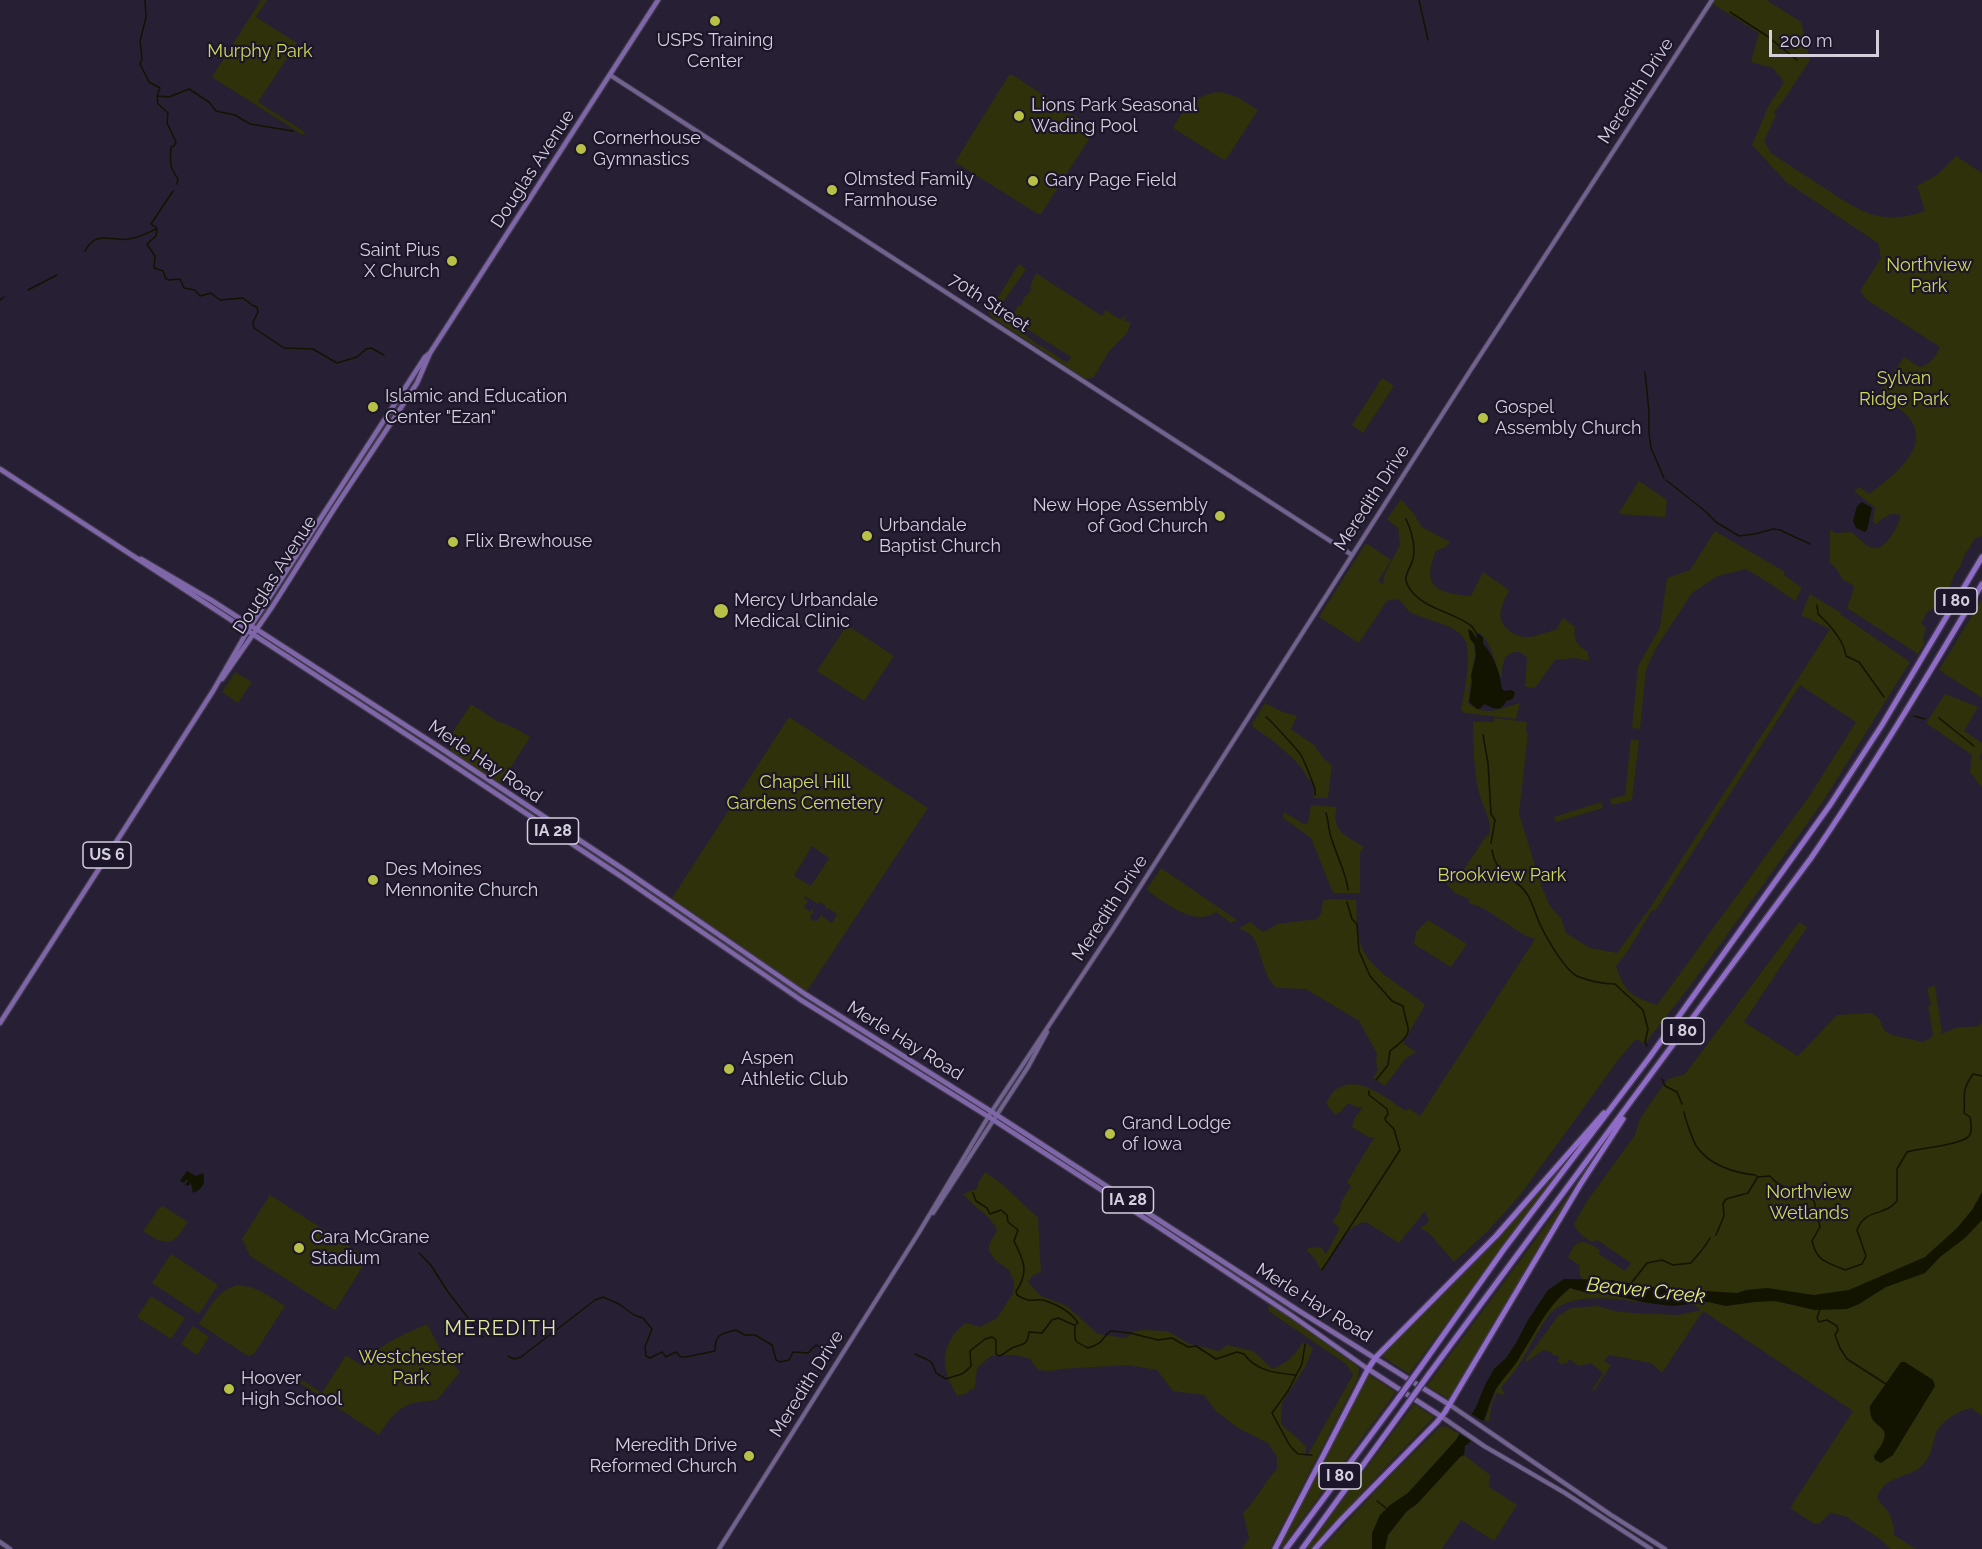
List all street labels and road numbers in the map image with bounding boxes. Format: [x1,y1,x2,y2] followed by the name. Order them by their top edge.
[1594,34,1678,148] street label: Meredith Drive
[487,106,579,232] street label: Douglas Avenue
[945,269,1033,337] street label: 70th Street
[1330,441,1414,555] street label: Meredith Drive
[229,512,321,638] street label: Douglas Avenue
[1935,588,1977,614] road number: I 80
[424,716,546,808] street label: Merle Hay Road
[528,818,578,844] road number: IA 28
[83,842,131,868] road number: US 6
[1068,851,1152,965] street label: Meredith Drive
[843,997,967,1085] street label: Merle Hay Road
[1662,1018,1704,1044] road number: I 80
[1102,1187,1154,1213] road number: IA 28
[1252,1259,1376,1347] street label: Merle Hay Road
[766,1327,848,1441] street label: Meredith Drive
[1319,1463,1361,1489] road number: I 80

